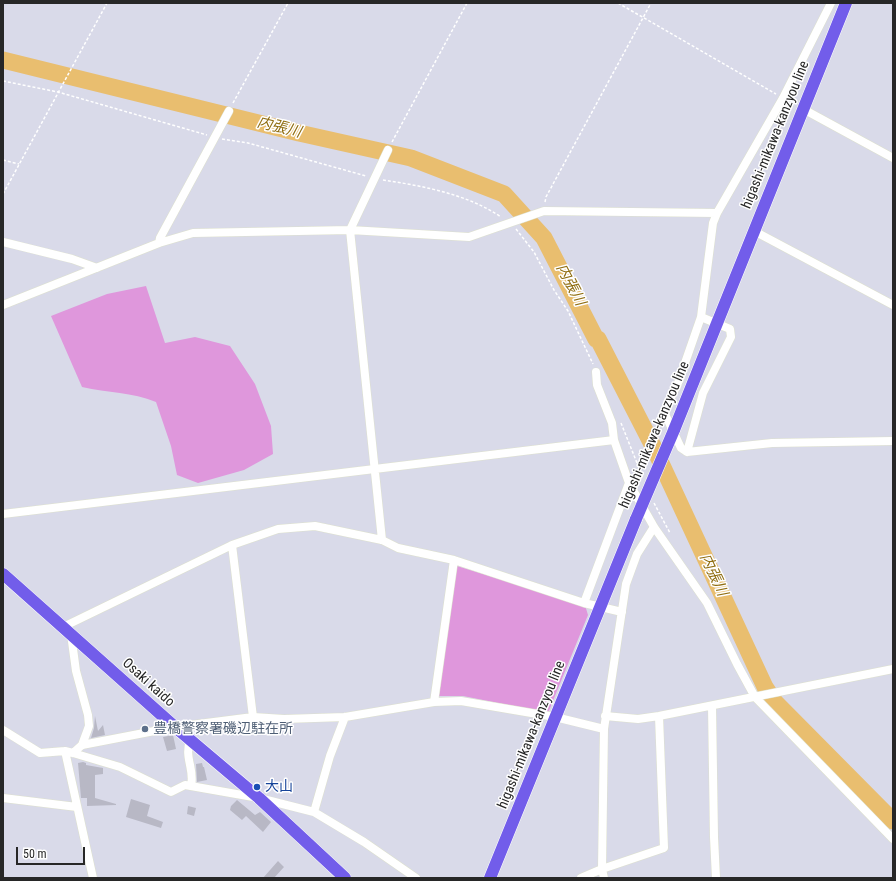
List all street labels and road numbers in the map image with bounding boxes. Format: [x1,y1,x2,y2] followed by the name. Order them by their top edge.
[739,59,813,211] street label: higashi-mikawa-kanzyou line
[616,359,694,511] street label: higashi-mikawa-kanzyou line
[118,655,178,711] street label: Osaki kaido
[495,659,569,811] street label: higashi-mikawa-kanzyou line

